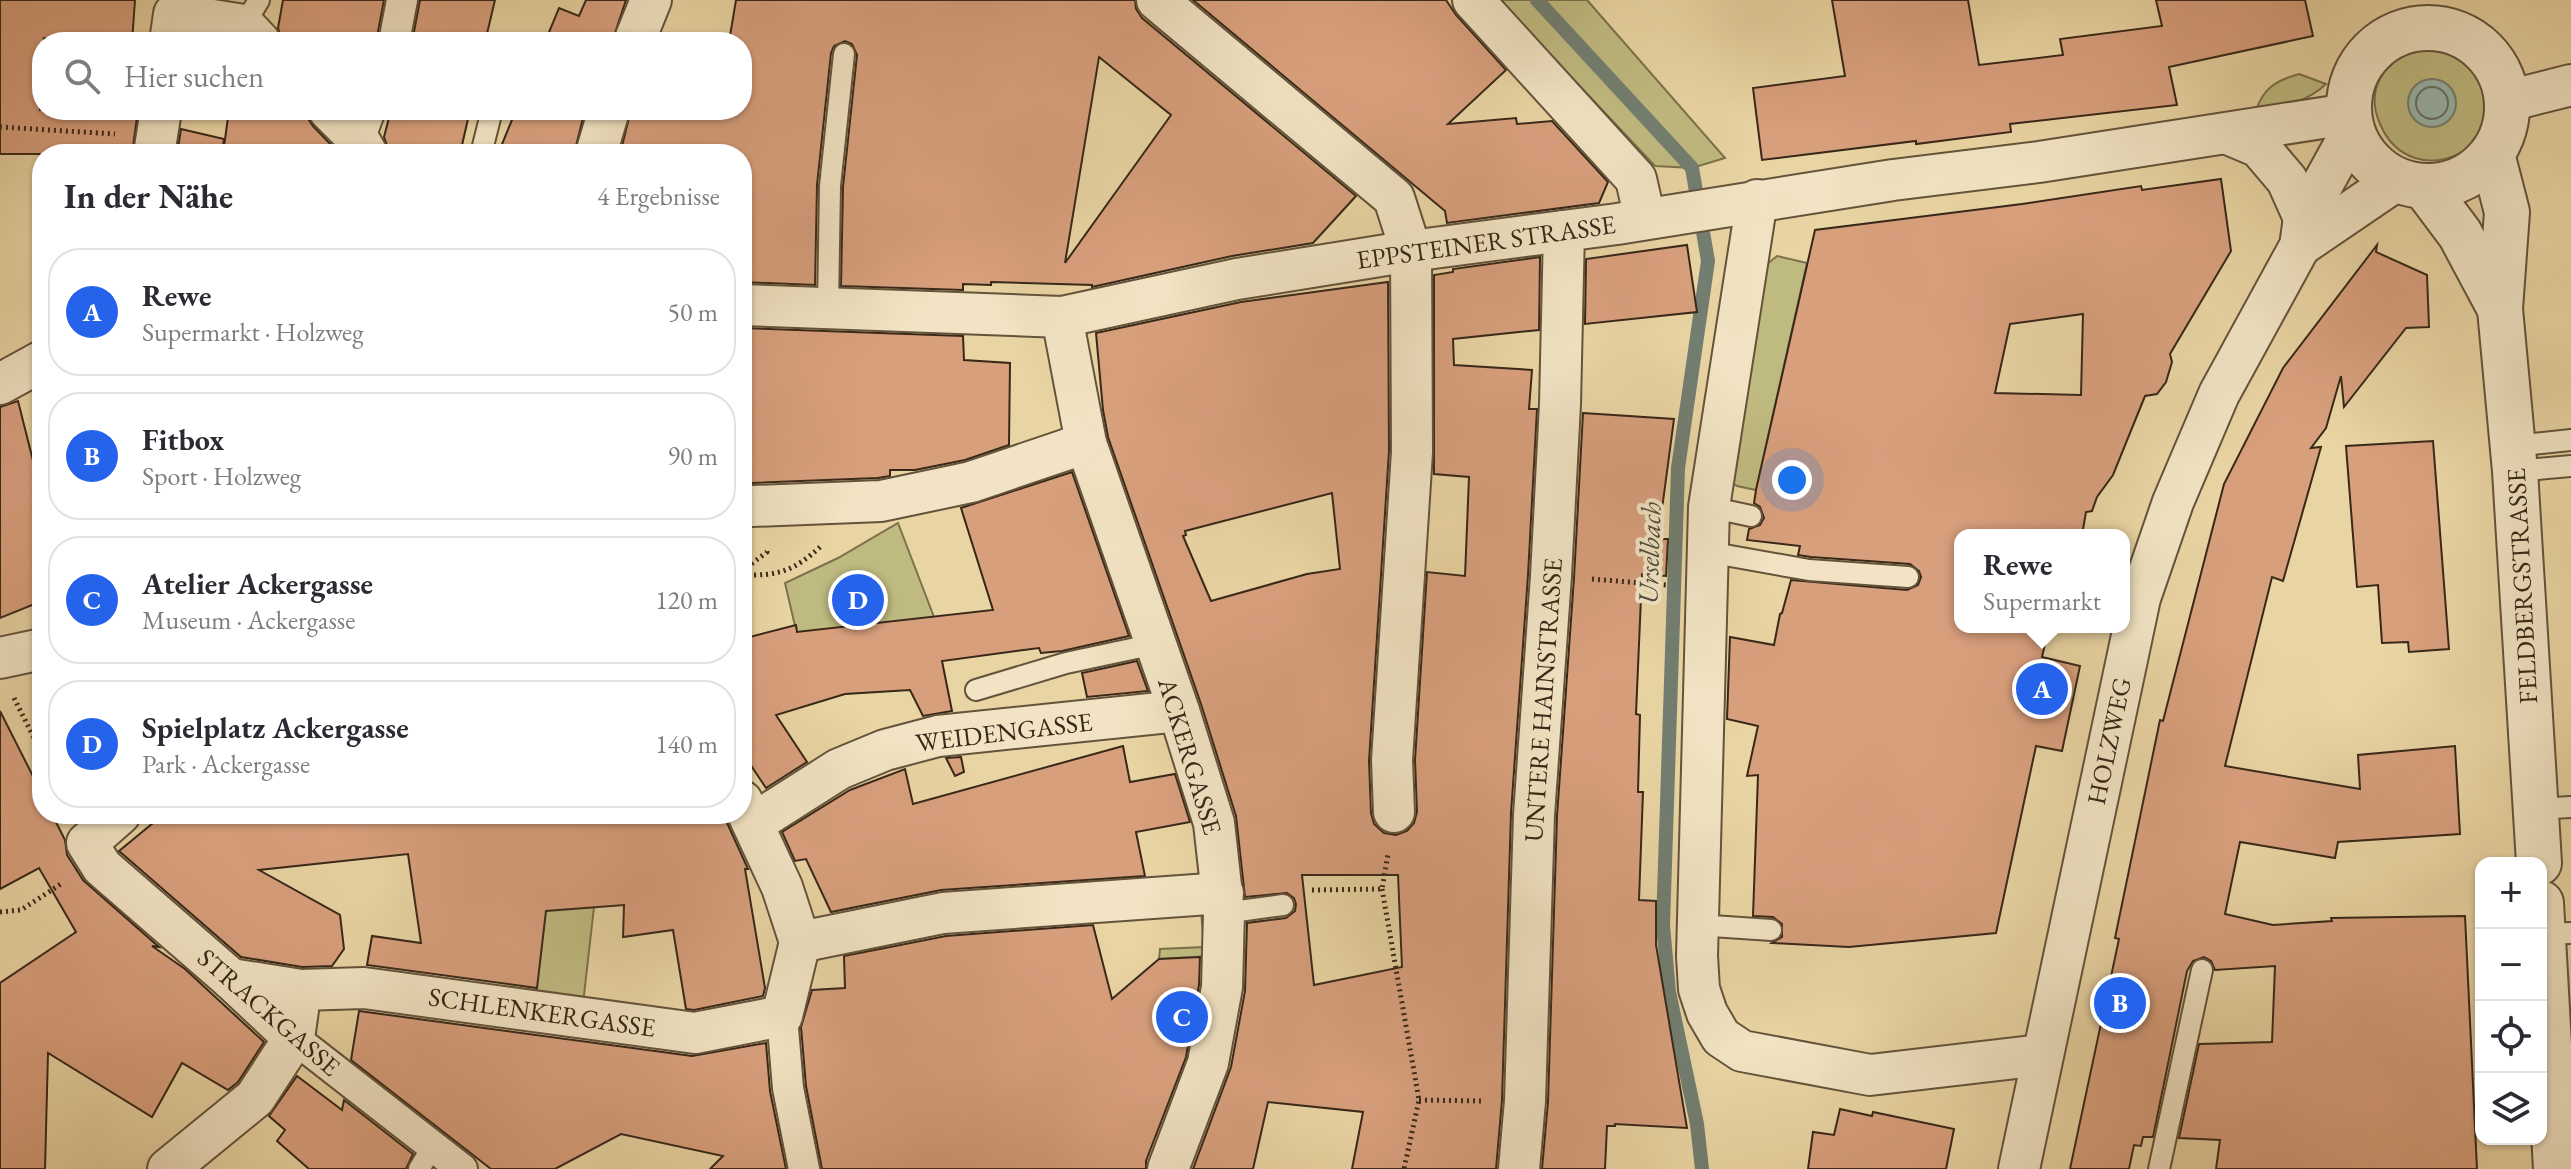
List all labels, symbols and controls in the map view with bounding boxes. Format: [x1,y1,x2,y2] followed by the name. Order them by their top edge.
[32,32,752,120] search box
[60,54,104,98] icon: search
[124,57,264,96] text: Hier suchen
[64,174,233,218] text: In der Nähe
[597,179,720,213] text: 4 Ergebnisse
[1354,207,1618,277] street label: EPPSTEINER STRASSE
[142,276,212,315] text: Rewe
[83,295,101,329] text: A
[668,295,718,329] text: 50 m
[142,315,364,349] text: Supermarkt · Holzweg
[142,420,224,459] text: Fitbox
[84,439,100,473] text: B
[668,439,718,473] text: 90 m
[142,459,301,493] text: Sport · Holzweg
[1772,460,1812,500] your location
[2499,467,2545,705] street label: FELDBERGSTRASSE
[1629,501,1669,605] water label: Urselbach
[1954,529,2130,633] popup
[1983,545,2053,584] text: Rewe
[1516,556,1570,843] street label: UNTERE HAINSTRASSE
[142,564,373,603] text: Atelier Ackergasse
[832,570,884,630] pin: D
[83,583,101,617] text: C
[655,583,718,617] text: 120 m
[1983,584,2101,618] text: Supermarkt
[142,603,355,637] text: Museum · Ackergasse
[2016,659,2068,719] pin: A
[1150,672,1230,839] street label: ACKERGASSE
[2079,674,2139,808] street label: HOLZWEG
[914,704,1095,760] street label: WEIDENGASSE
[142,708,409,747] text: Spielplatz Ackergasse
[82,727,102,761] text: D
[655,727,718,761] text: 140 m
[142,747,310,781] text: Park · Ackergasse
[2475,857,2547,1145] map controls
[2475,857,2547,929] button: +
[2475,929,2547,1001] button: −
[191,941,348,1084] street label: STRACKGASSE
[2094,973,2146,1033] pin: B
[426,979,658,1045] street label: SCHLENKERGASSE
[1156,987,1208,1047] pin: C
[2475,1001,2547,1073] button: locate
[2475,1073,2547,1145] button: layers

